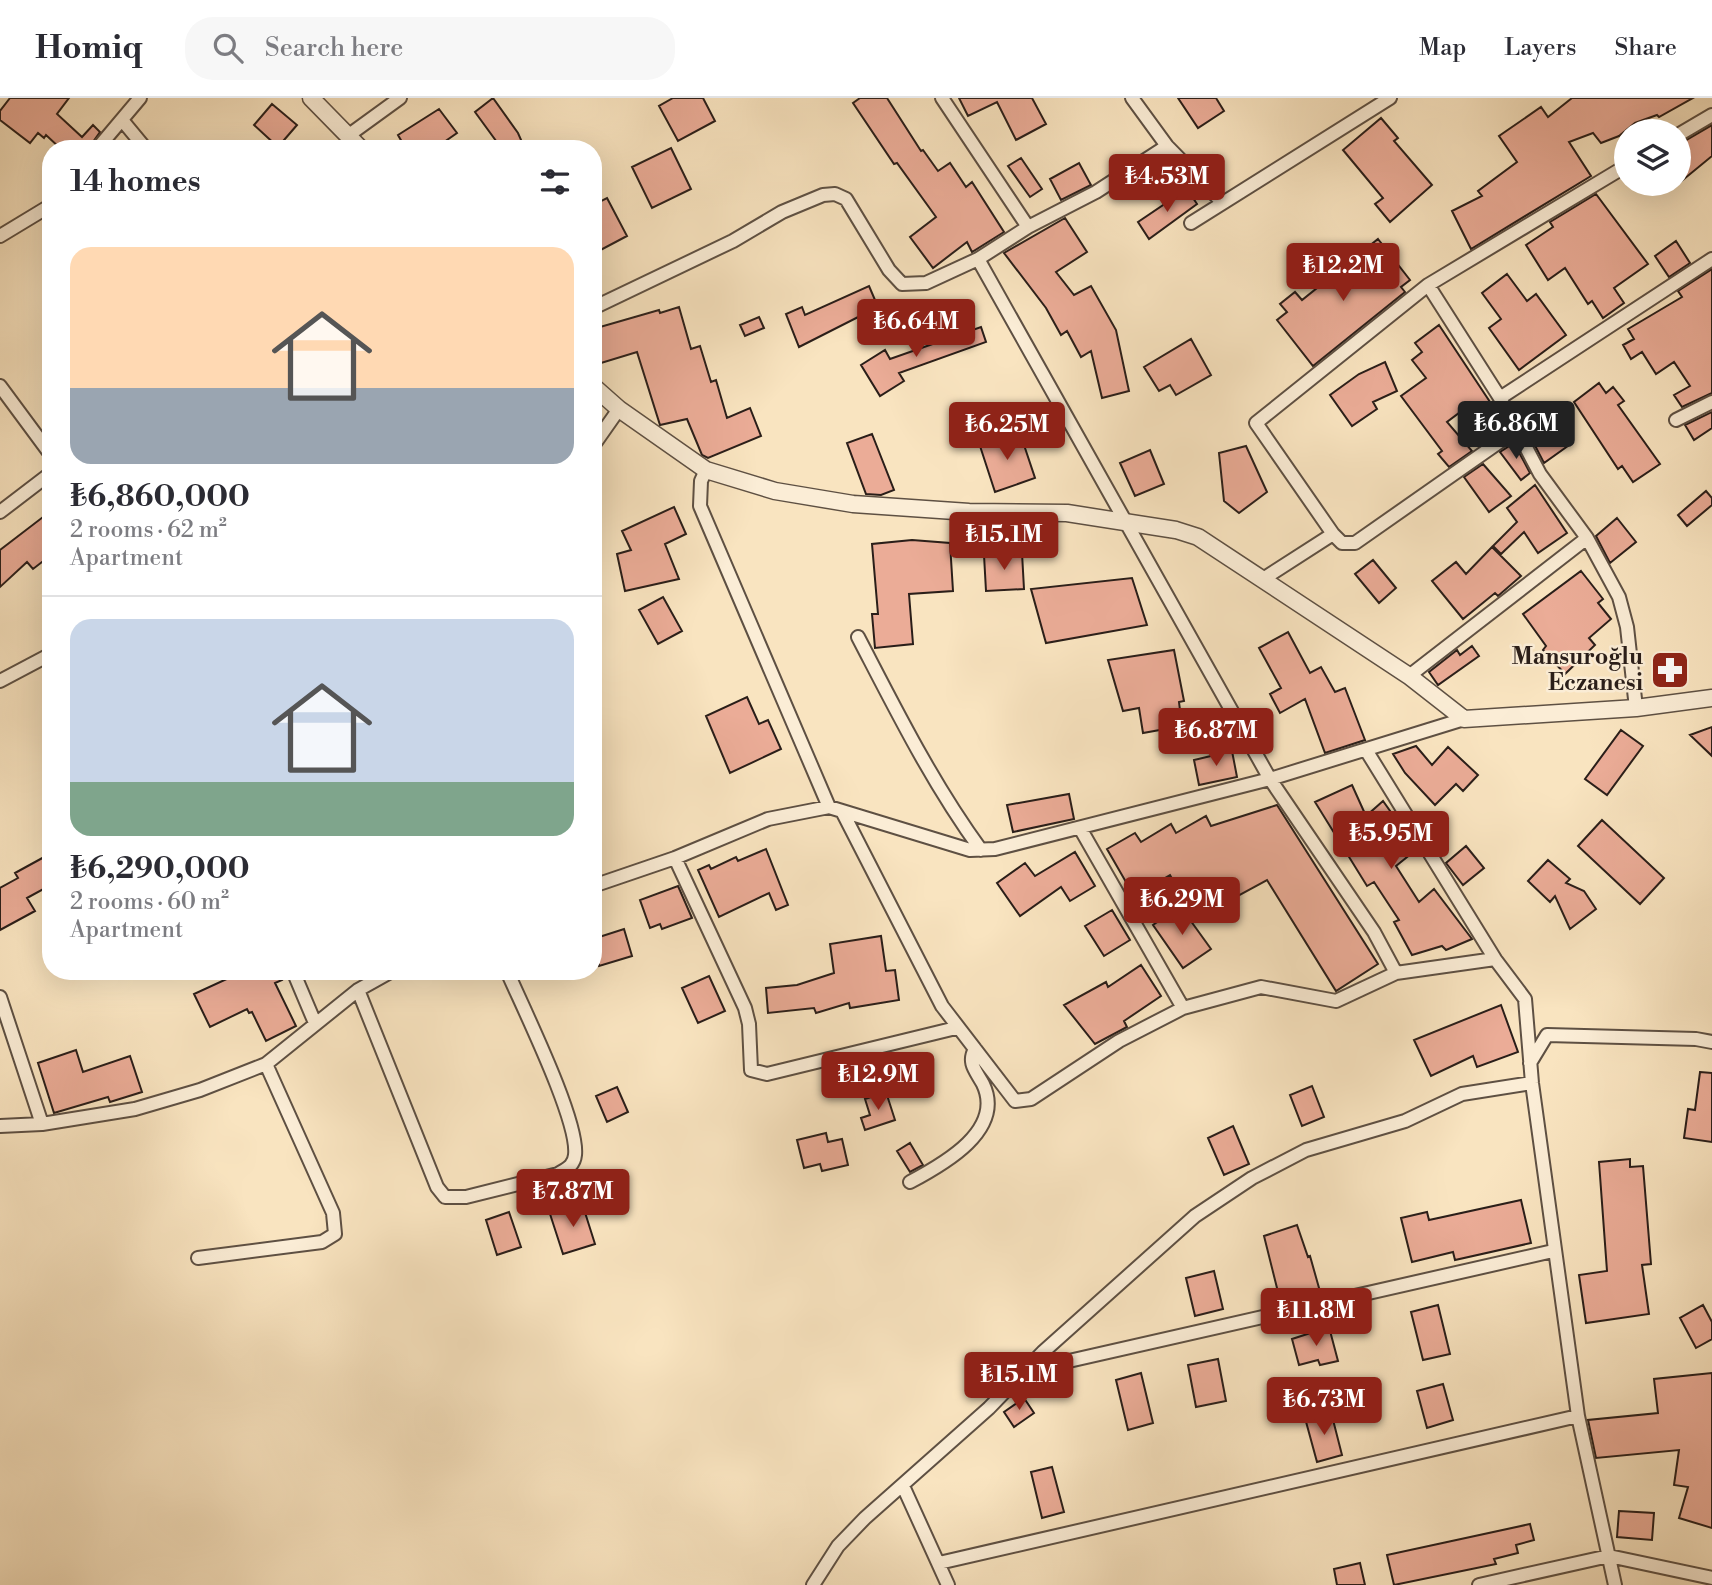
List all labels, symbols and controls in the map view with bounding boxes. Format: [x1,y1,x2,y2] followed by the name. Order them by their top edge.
[185,17,675,80] search box
[35,28,143,69] text: Homiq
[209,29,247,67] icon: search
[265,32,403,64] text: Search here
[1419,33,1466,63] text: Map
[1504,33,1576,63] text: Layers
[1614,33,1677,63] text: Share
[1614,119,1691,196] map controls
[1614,119,1691,196] button: layers
[1110,155,1224,214] pin: ₺4.53M
[70,163,201,201] text: 14 homes
[536,163,574,201] icon: filters
[1125,163,1209,191] text: ₺4.53M
[1286,244,1400,303] pin: ₺12.2M
[1302,252,1384,280] text: ₺12.2M
[259,293,385,419] icon: home
[859,300,973,359] pin: ₺6.64M
[873,308,959,336] text: ₺6.64M
[950,402,1064,462] pin: ₺6.25M
[1459,402,1573,461] pin: ₺6.86M
[1474,410,1558,438] text: ₺6.86M
[965,411,1049,439] text: ₺6.25M
[70,478,250,516] text: ₺6,860,000
[947,512,1061,572] pin: ₺15.1M
[70,516,227,544] text: 2 rooms · 62 m²
[965,521,1043,549] text: ₺15.1M
[70,544,183,572] text: Apartment
[1511,643,1643,697] place label: Mansuroğlu Eczanesi
[1649,649,1691,691] pharmacy icon: Mansuroğlu Eczanesi
[259,665,385,791] icon: home
[1159,708,1273,768] pin: ₺6.87M
[1174,717,1258,745] text: ₺6.87M
[1334,812,1448,871] pin: ₺5.95M
[1349,820,1433,848] text: ₺5.95M
[70,850,250,888] text: ₺6,290,000
[1125,878,1239,937] pin: ₺6.29M
[1140,886,1224,914] text: ₺6.29M
[70,888,229,916] text: 2 rooms · 60 m²
[70,916,183,944] text: Apartment
[821,1052,935,1112] pin: ₺12.9M
[837,1061,919,1089] text: ₺12.9M
[516,1170,630,1229] pin: ₺7.87M
[532,1178,614,1206] text: ₺7.87M
[1259,1288,1373,1348] pin: ₺11.8M
[1277,1297,1355,1325] text: ₺11.8M
[962,1352,1076,1412] pin: ₺15.1M
[980,1361,1058,1389] text: ₺15.1M
[1267,1378,1381,1437] pin: ₺6.73M
[1283,1386,1365,1414] text: ₺6.73M

